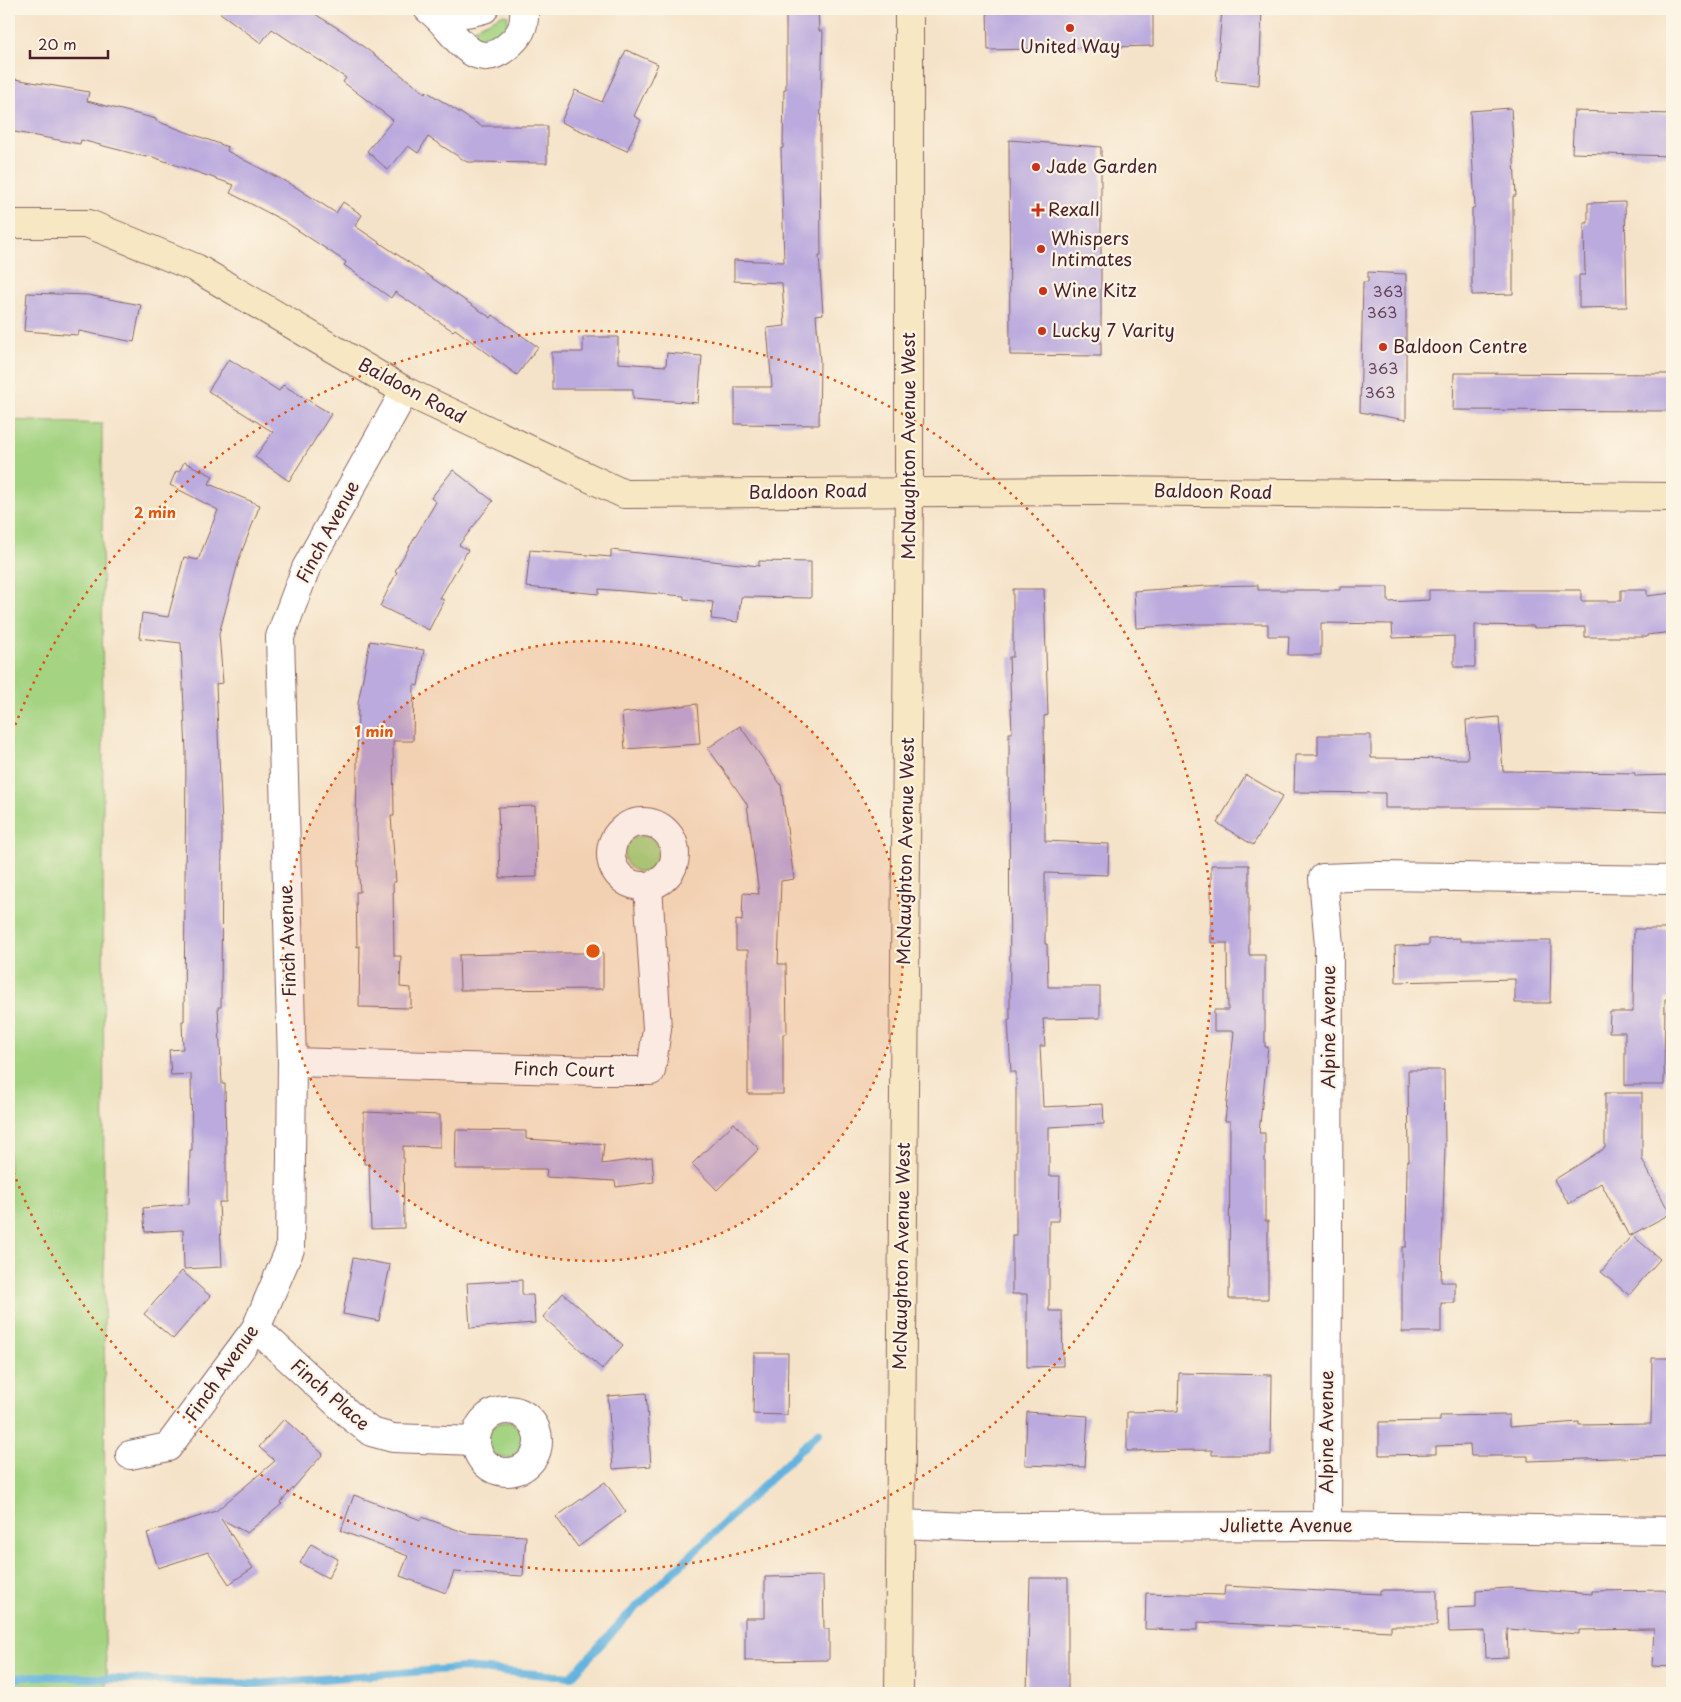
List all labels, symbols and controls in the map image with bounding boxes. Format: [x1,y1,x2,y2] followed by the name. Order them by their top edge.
[1064,22,1076,34] marker: United Way
[30,28,108,60] scale bar
[38,32,77,55] text: 20 m
[1020,32,1120,59] place label: United Way
[1046,152,1158,179] place label: Jade Garden
[1030,161,1042,173] marker: Jade Garden
[1048,195,1100,222] place label: Rexall
[1032,204,1044,216] marker: Rexall
[1051,224,1132,272] place label: Whispers Intimates
[1035,243,1047,255] marker: Whispers Intimates
[1053,276,1137,303] place label: Wine Kitz
[1373,279,1403,302] house number: 363
[1037,285,1049,297] marker: Wine Kitz
[1367,300,1397,323] house number: 363
[1052,316,1175,343] place label: Lucky 7 Varity
[1036,325,1048,337] marker: Lucky 7 Varity
[894,332,921,560] street label: McNaughton Avenue West
[1393,332,1528,359] place label: Baldoon Centre
[1377,341,1389,353] marker: Baldoon Centre
[354,350,471,429] street label: Baldoon Road
[1368,356,1398,379] house number: 363
[1365,380,1395,403] house number: 363
[288,475,365,587] street label: Finch Avenue
[748,476,868,505] street label: Baldoon Road
[1153,476,1273,505] street label: Baldoon Road
[134,500,176,523] text: 2 min
[355,719,393,742] text: 1 min
[889,737,920,965] street label: McNaughton Avenue West
[271,884,302,998] street label: Finch Avenue
[584,942,602,960] centre of rings
[1314,965,1341,1089] street label: Alpine Avenue
[513,1054,615,1083] street label: Finch Court
[885,1142,916,1370] street label: McNaughton Avenue West
[177,1318,264,1426] street label: Finch Avenue
[285,1352,377,1436] street label: Finch Place
[1312,1370,1339,1494] street label: Alpine Avenue
[1219,1511,1353,1538] street label: Juliette Avenue

